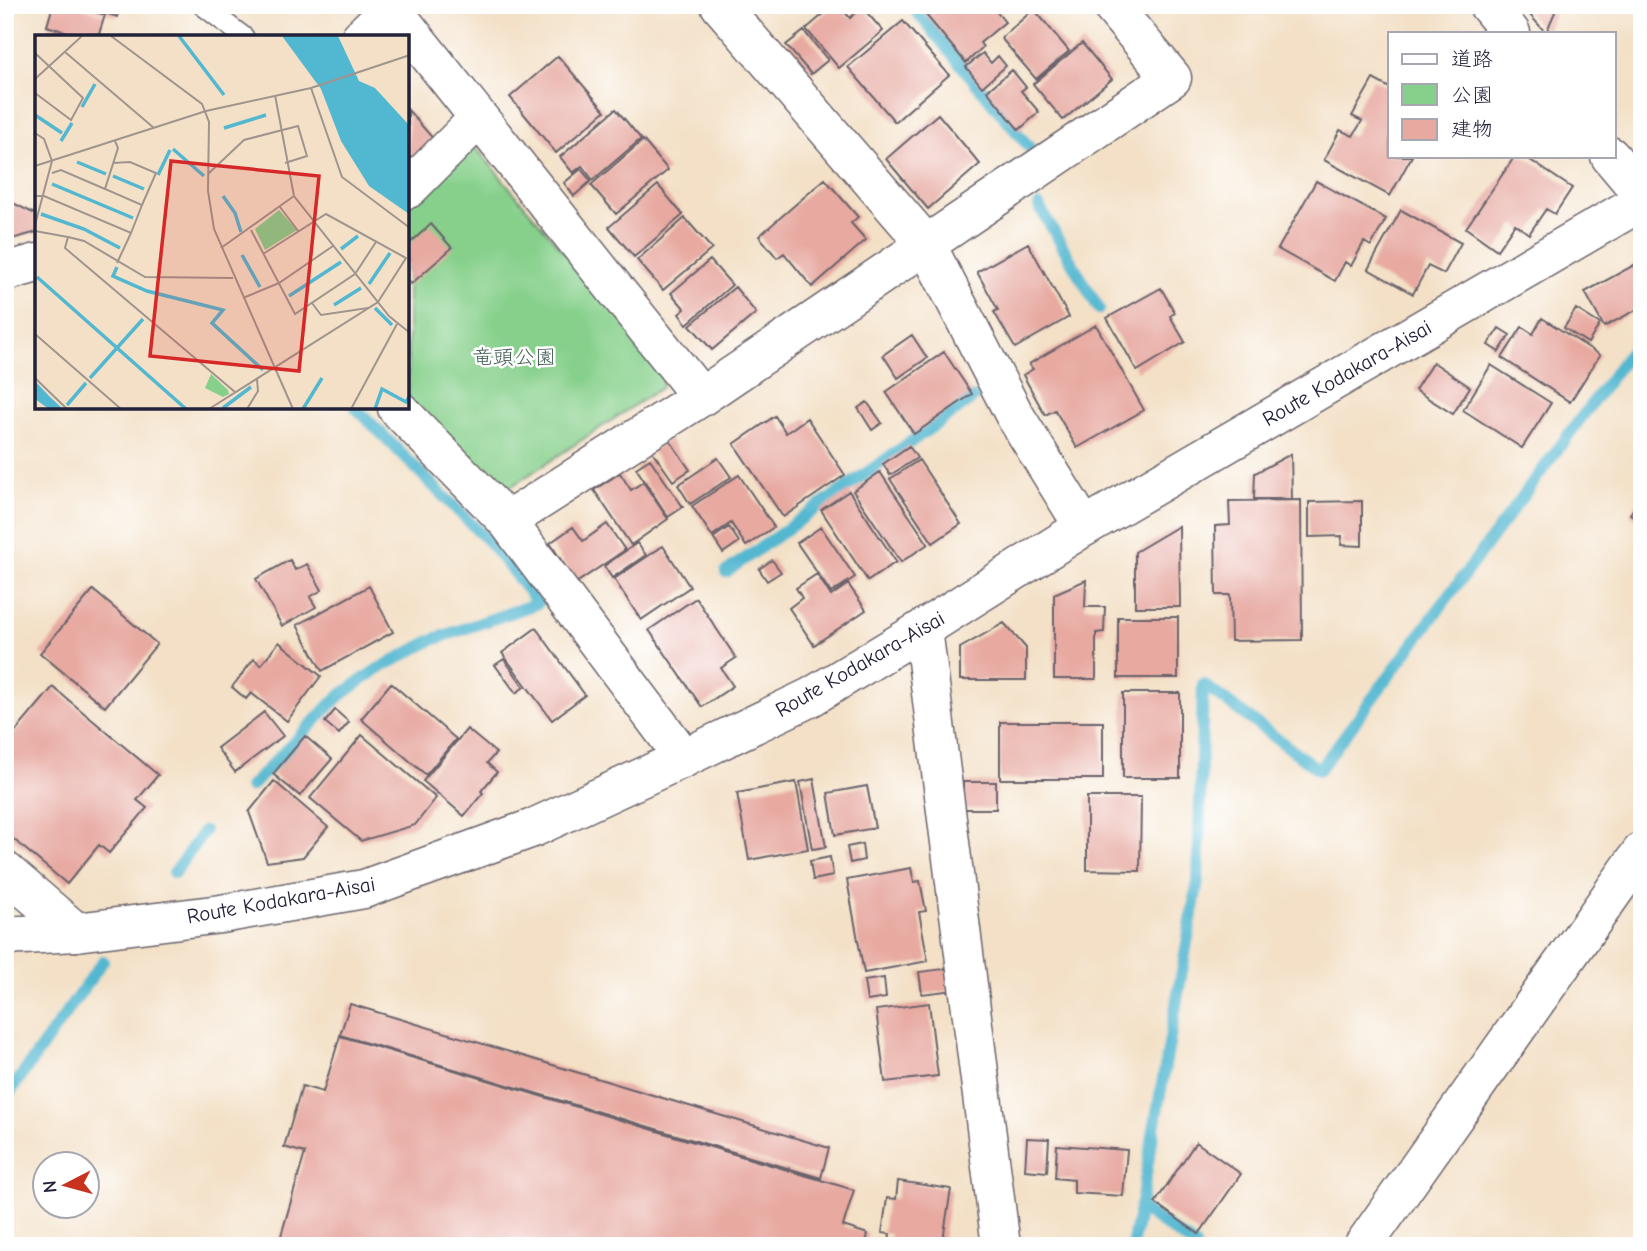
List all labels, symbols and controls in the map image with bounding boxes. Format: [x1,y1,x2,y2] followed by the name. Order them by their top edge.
[1388,32,1616,158] legend
[35,35,410,410] inset map
[1451,47,1493,71] text: 道路
[1451,83,1493,107] text: 公園
[1451,117,1493,141] text: 建物
[1258,315,1436,431] street label: Route Kodakara-Aisai
[472,345,556,369] park label: 竜頭公園
[771,606,949,722] street label: Route Kodakara-Aisai
[185,872,377,928] street label: Route Kodakara-Aisai
[32,1150,102,1220] north arrow
[39,1179,62,1194] text: N

